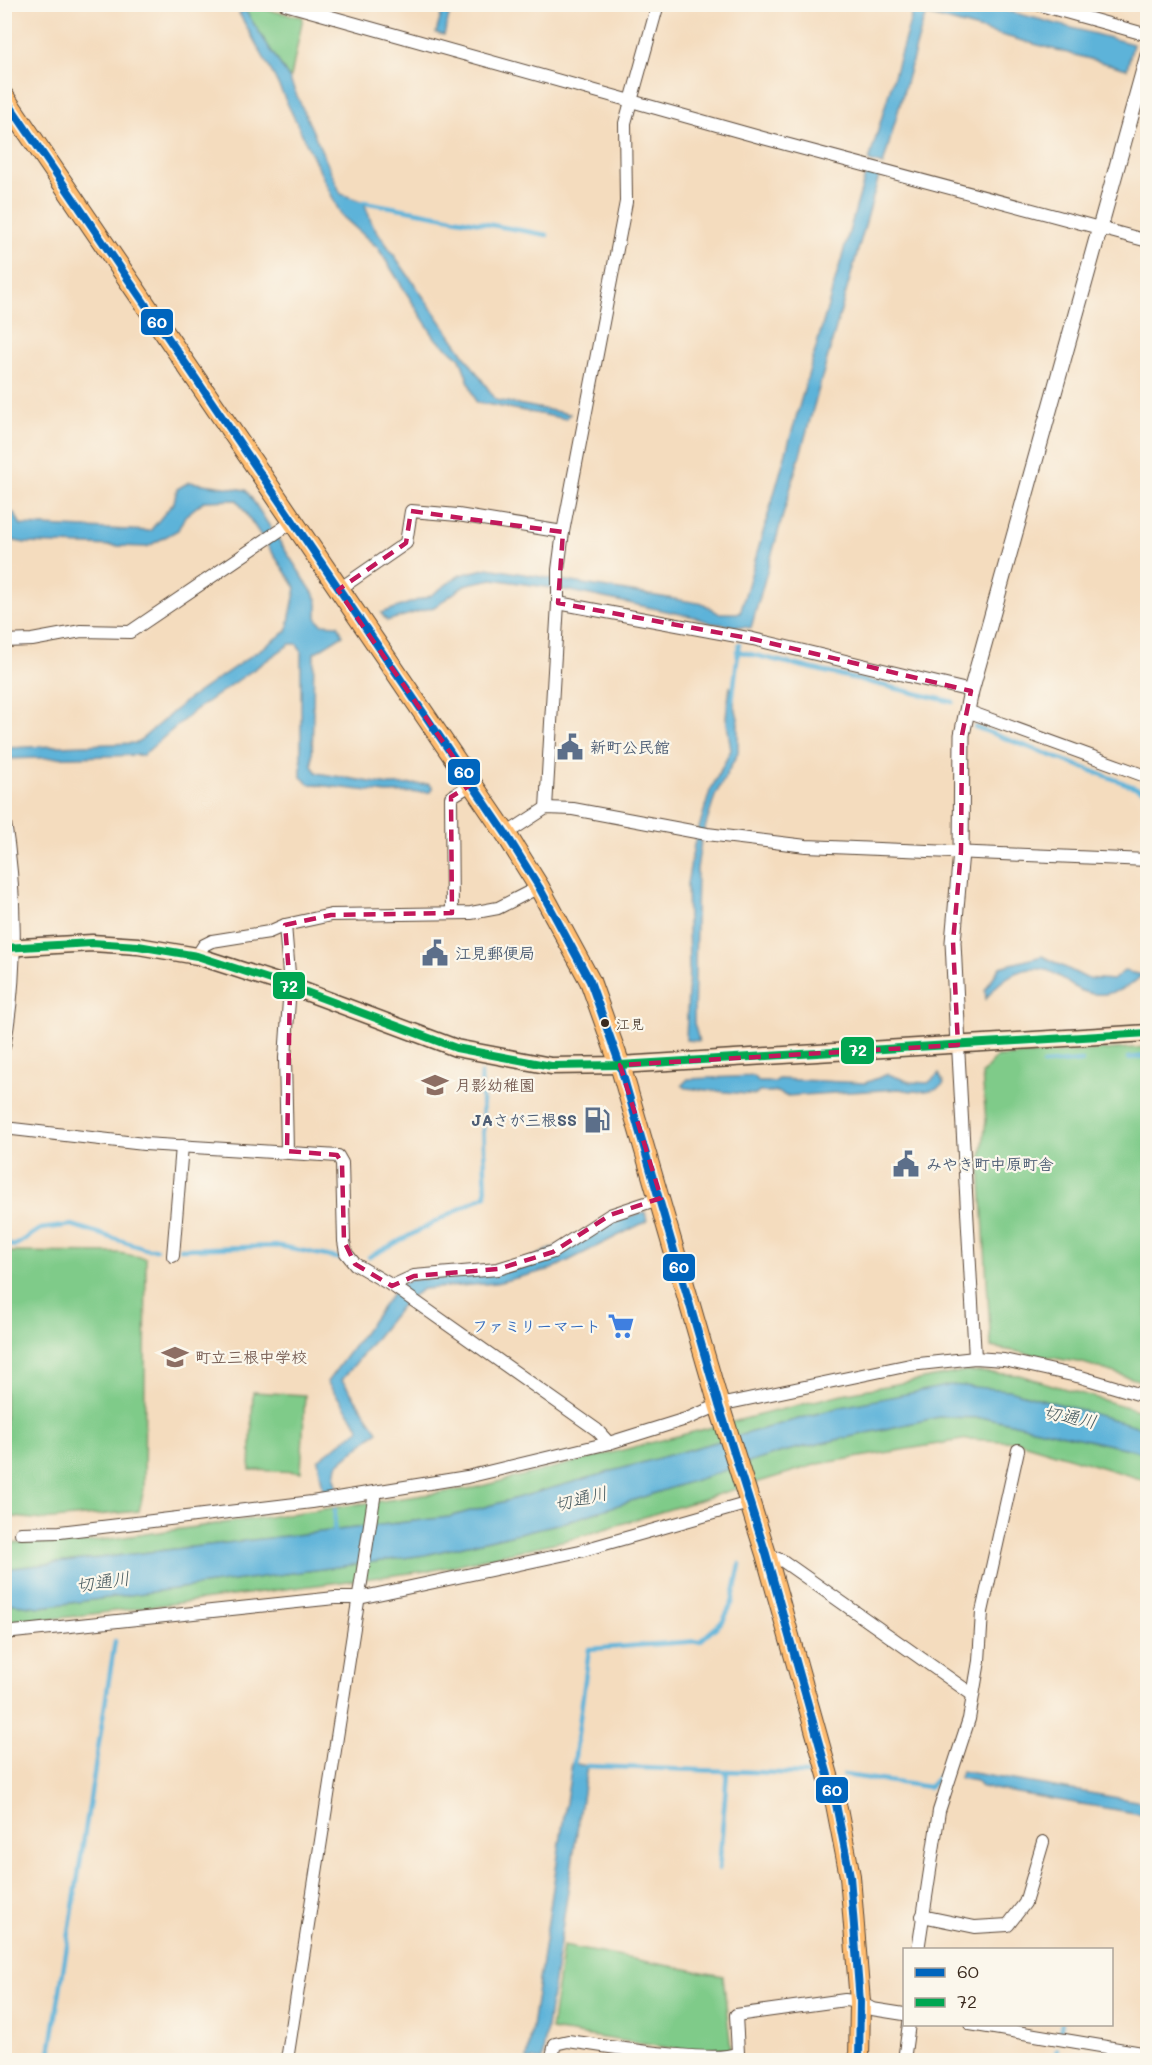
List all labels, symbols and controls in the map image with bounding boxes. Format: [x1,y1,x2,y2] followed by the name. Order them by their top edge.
[140,308,174,336] line badge: 60
[147,311,167,332] text: 60
[555,732,585,762] public building icon: 新町公民館
[590,736,670,757] place label: 新町公民館
[447,758,481,786] line badge: 60
[454,761,474,782] text: 60
[420,938,450,968] public building icon: 江見郵便局
[455,942,535,963] place label: 江見郵便局
[272,971,306,1000] line badge: 72
[280,975,298,996] text: 72
[616,1014,644,1033] place label: 江見
[599,1017,611,1029] marker: 江見
[840,1036,875,1065] line badge: 72
[849,1039,867,1060] text: 72
[420,1070,450,1100] school or university icon: 月影幼稚園
[455,1074,535,1095] place label: 月影幼稚園
[582,1105,612,1135] fuel station icon: JAさが三根SS
[471,1109,577,1130] place label: JAさが三根SS
[891,1149,921,1179] public building icon: みやき町中原町舎
[926,1153,1054,1174] place label: みやき町中原町舎
[662,1253,696,1282] line badge: 60
[669,1256,689,1277] text: 60
[606,1311,636,1341] supermarket icon: ファミリーマート
[472,1315,601,1336] place label: ファミリーマート
[160,1342,190,1372] school or university icon: 町立三根中学校
[195,1346,307,1367] place label: 町立三根中学校
[1041,1399,1099,1433] water label: 切通川
[552,1480,610,1516] water label: 切通川
[74,1565,131,1597] water label: 切通川
[815,1776,849,1804] line badge: 60
[822,1779,842,1800] text: 60
[903,1948,1113,2026] legend
[957,1959,979,1983] text: 60
[957,1989,977,2013] text: 72

